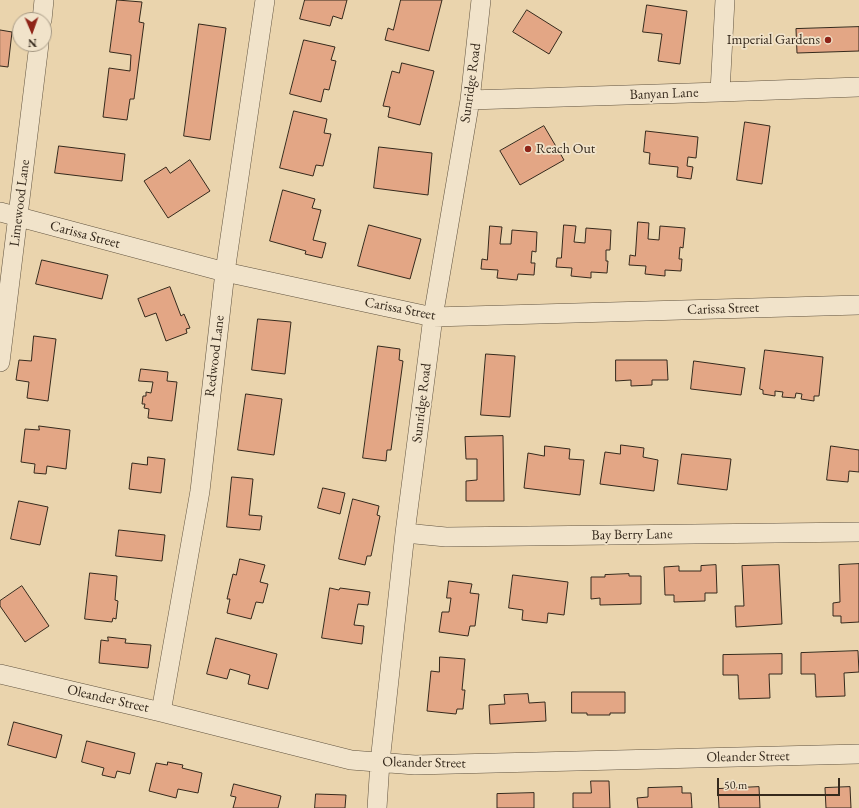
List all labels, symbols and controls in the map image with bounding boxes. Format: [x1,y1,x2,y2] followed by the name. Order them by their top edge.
[12,12,52,52] north arrow
[727,32,820,48] place label: Imperial Gardens
[823,35,833,45] marker: Imperial Gardens
[28,36,37,50] text: N
[457,42,485,124] street label: Sunridge Road
[629,84,699,104] street label: Banyan Lane
[536,141,595,157] place label: Reach Out
[523,144,533,154] marker: Reach Out
[6,159,34,247] street label: Limewood Lane
[48,218,122,252] street label: Carissa Street
[363,294,437,324] street label: Carissa Street
[687,299,759,319] street label: Carissa Street
[202,314,228,398] street label: Redwood Lane
[409,362,435,444] street label: Sunridge Road
[591,526,673,544] street label: Bay Berry Lane
[66,681,150,717] street label: Oleander Street
[706,748,790,766] street label: Oleander Street
[382,754,466,772] street label: Oleander Street
[719,770,842,796] scale bar
[724,777,747,793] text: 50 m

